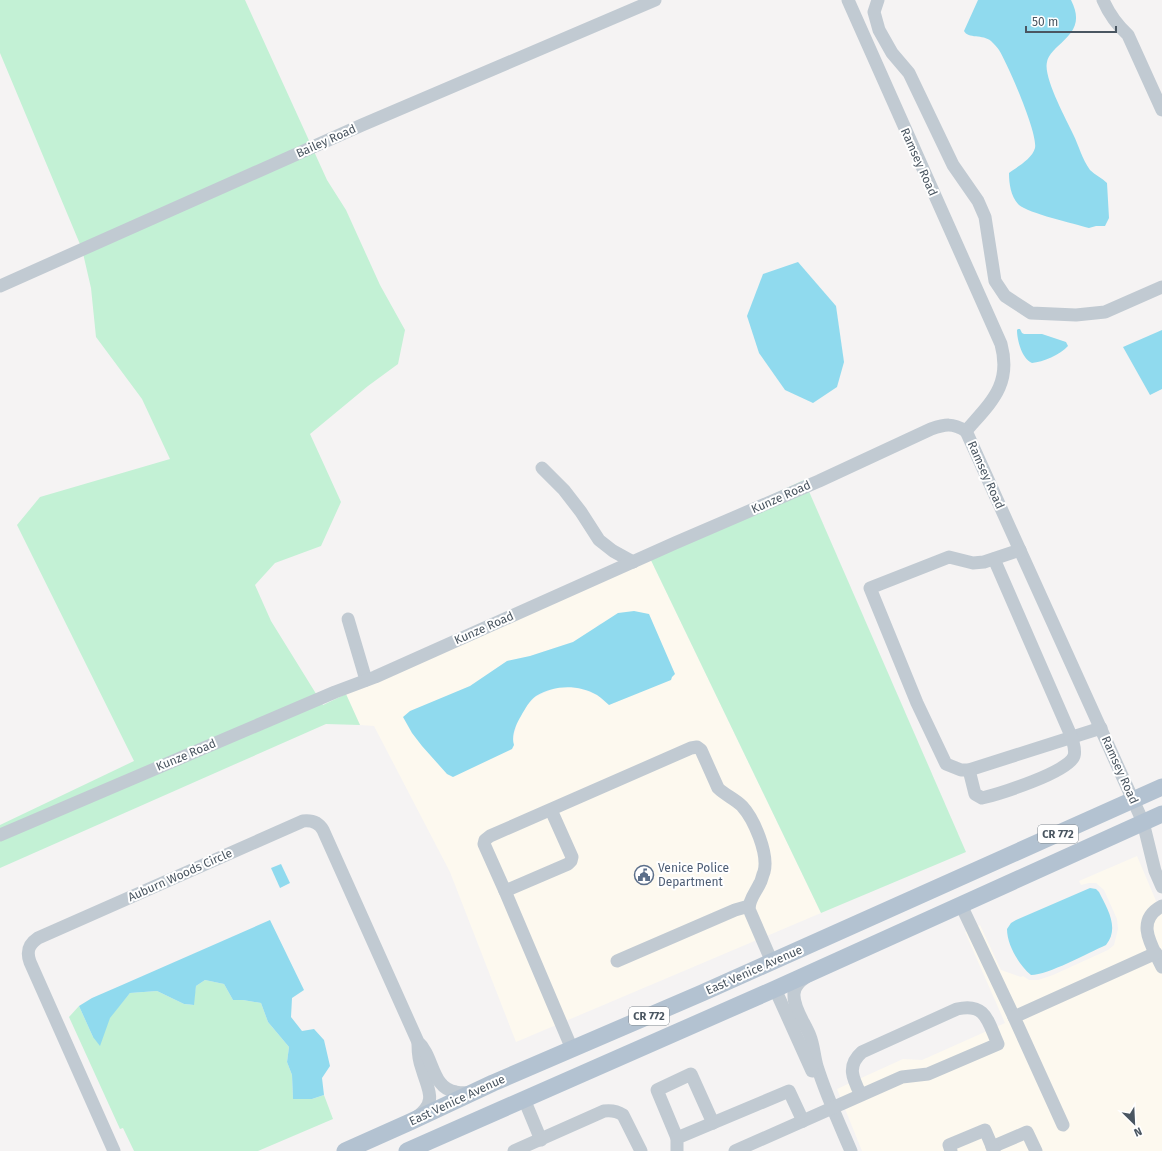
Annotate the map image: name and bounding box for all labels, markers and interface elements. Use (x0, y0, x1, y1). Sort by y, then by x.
scale bar (1026, 8, 1116, 34)
text: 50 m (1032, 15, 1058, 29)
street label: Bailey Road (294, 122, 358, 160)
street label: Ramsey Road (898, 126, 940, 198)
street label: Ramsey Road (965, 439, 1007, 511)
street label: Kunze Road (749, 478, 813, 516)
street label: Kunze Road (452, 609, 516, 647)
street label: Ramsey Road (1099, 734, 1141, 806)
street label: Kunze Road (154, 736, 218, 774)
road number: CR 772 (1038, 825, 1078, 843)
street label: Auburn Woods Circle (126, 846, 234, 904)
place label: Venice Police Department (658, 861, 729, 889)
public building icon: Venice Police Department (633, 864, 655, 886)
street label: East Venice Avenue (704, 942, 804, 998)
road number: CR 772 (629, 1007, 669, 1025)
street label: East Venice Avenue (407, 1072, 507, 1128)
north arrow (1114, 1103, 1154, 1143)
text: N (1132, 1124, 1144, 1139)

